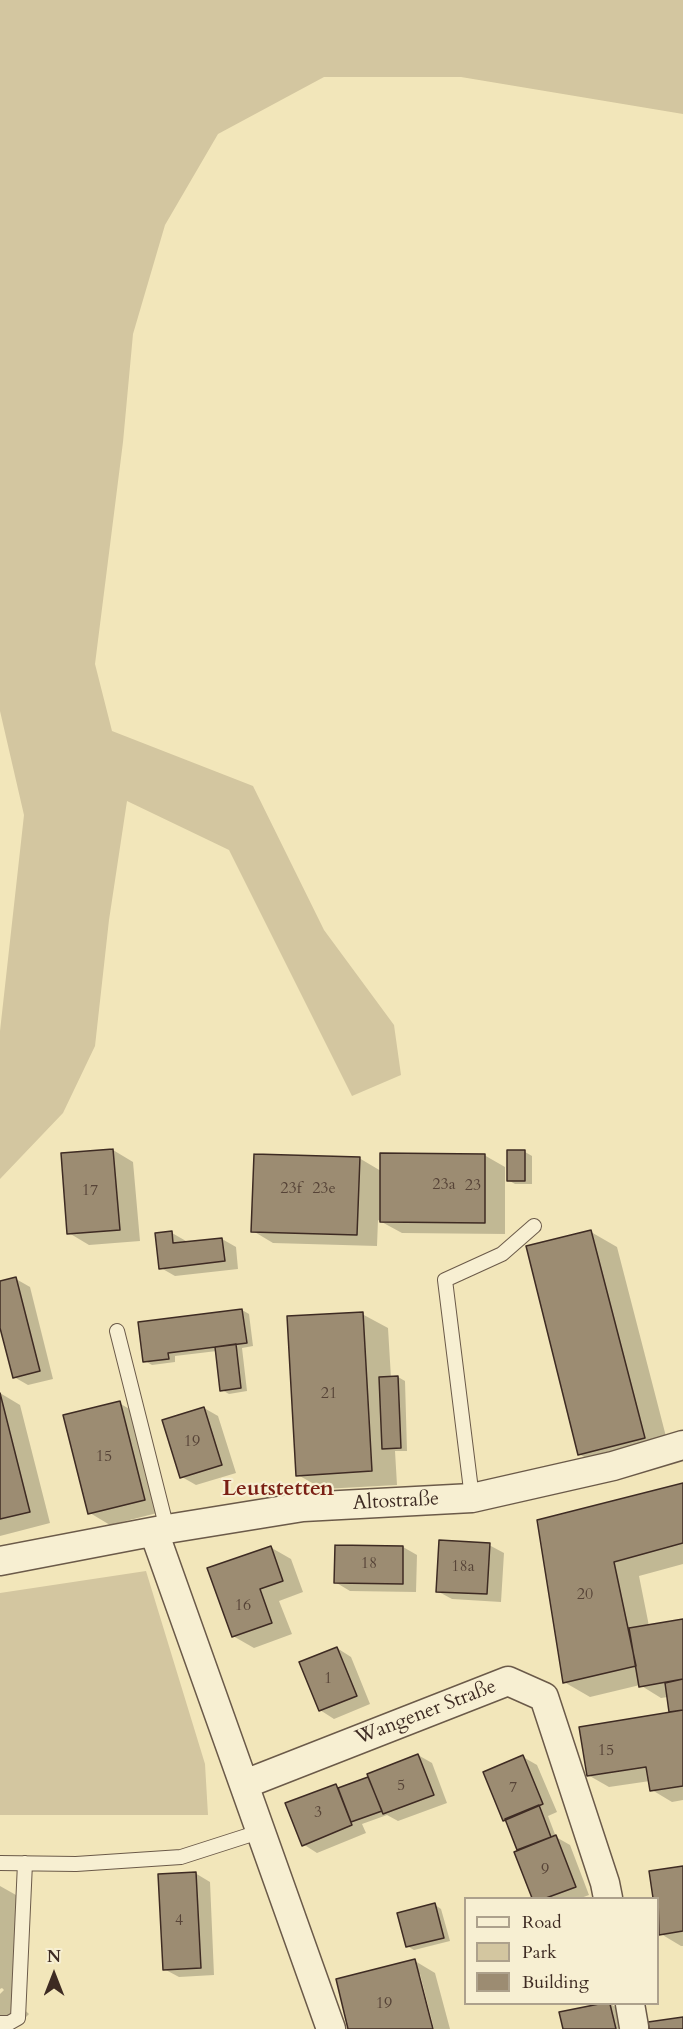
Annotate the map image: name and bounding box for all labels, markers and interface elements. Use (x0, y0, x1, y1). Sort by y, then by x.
house number: 23a (432, 1175, 456, 1195)
house number: 23 (465, 1176, 481, 1196)
house number: 23f (280, 1179, 302, 1199)
house number: 23e (312, 1179, 336, 1199)
house number: 17 (82, 1181, 98, 1201)
house number: 21 (321, 1384, 337, 1404)
house number: 19 (184, 1432, 200, 1452)
house number: 15 (96, 1447, 112, 1467)
district label: Leutstetten (222, 1477, 334, 1503)
street label: Altostraße (352, 1488, 440, 1516)
house number: 18 (361, 1554, 377, 1574)
house number: 18a (451, 1557, 475, 1577)
house number: 20 (577, 1585, 593, 1605)
house number: 16 (235, 1596, 251, 1616)
house number: 1 (324, 1669, 332, 1689)
street label: Wangener Straße (352, 1675, 500, 1751)
house number: 15 (598, 1741, 614, 1761)
house number: 5 (397, 1776, 405, 1796)
house number: 7 (509, 1778, 517, 1798)
house number: 3 (314, 1803, 322, 1823)
house number: 9 (541, 1860, 549, 1880)
legend (464, 1897, 659, 2005)
text: Road (522, 1910, 562, 1935)
house number: 4 (175, 1911, 183, 1931)
text: Park (522, 1940, 557, 1965)
north arrow (24, 1945, 84, 2005)
text: N (47, 1946, 61, 1968)
text: Building (522, 1970, 589, 1995)
house number: 19 (376, 1994, 392, 2014)

